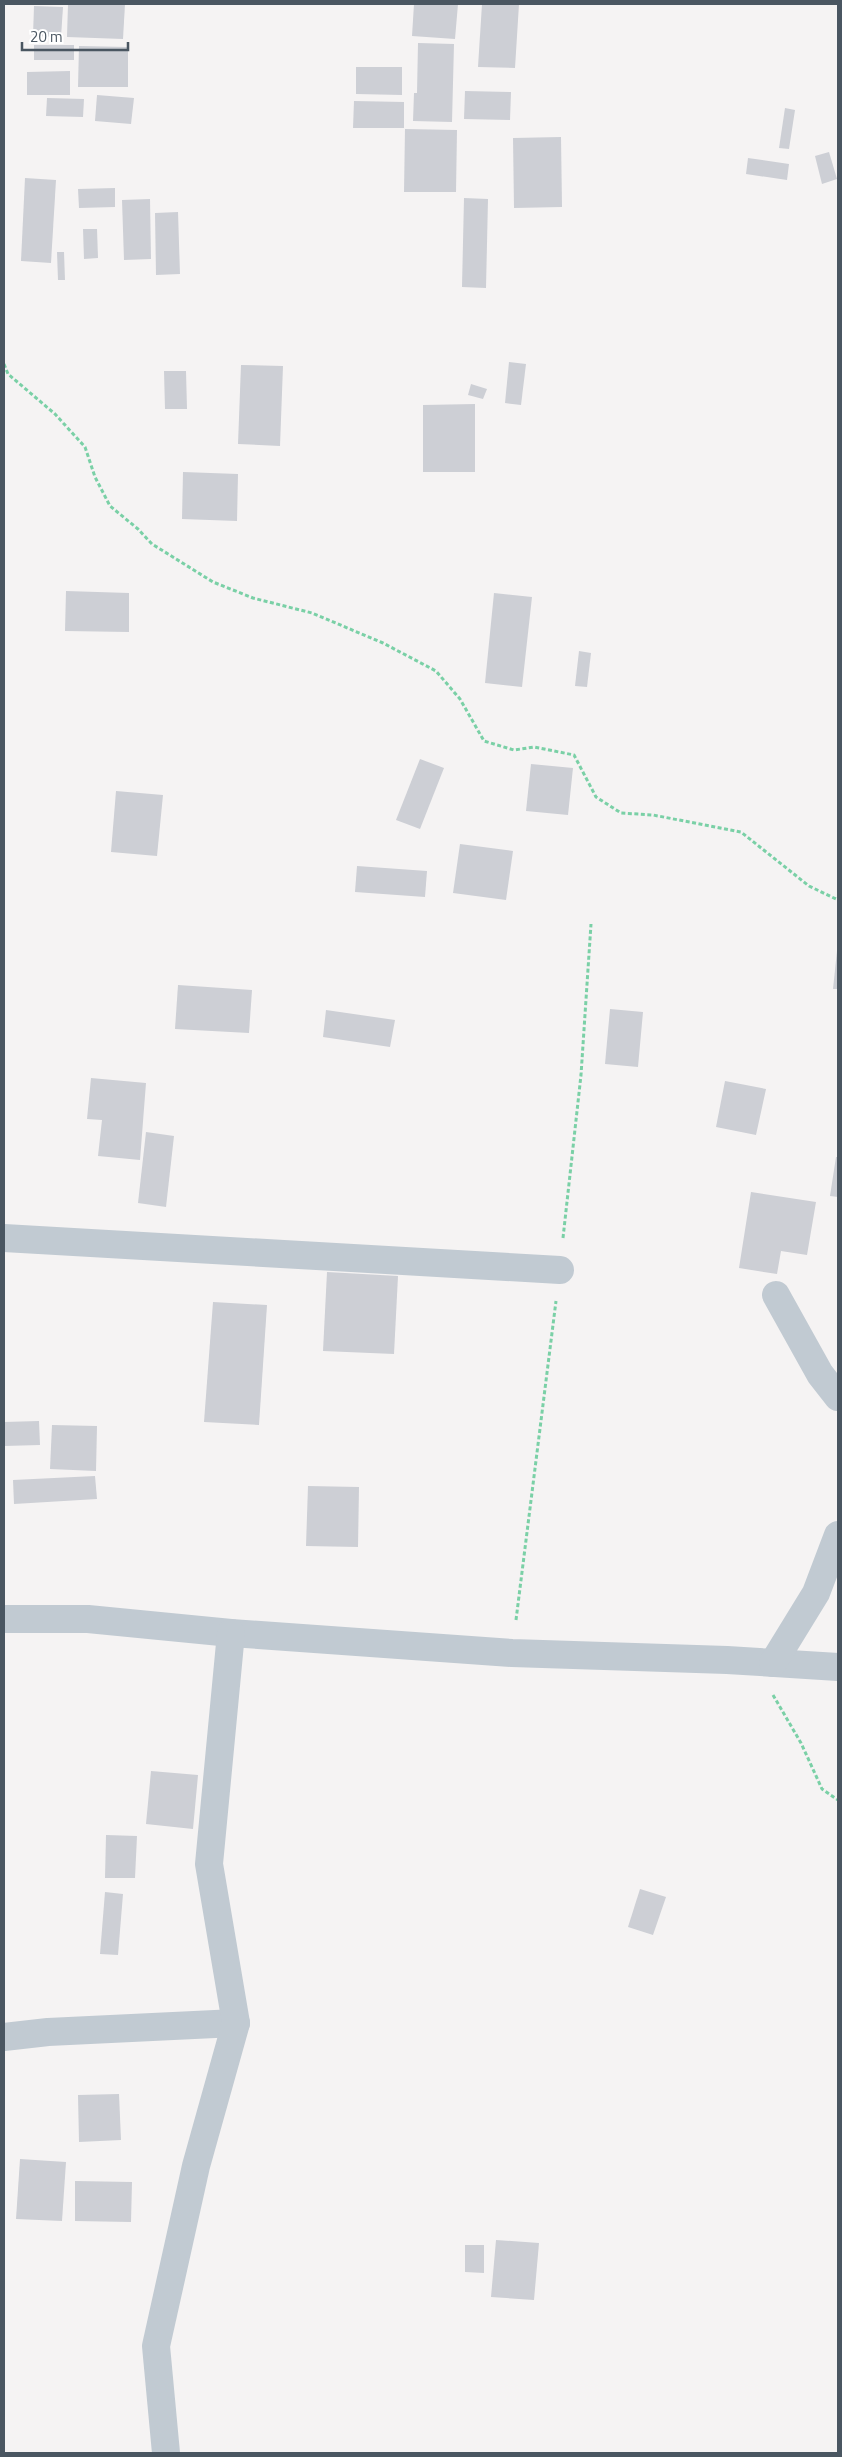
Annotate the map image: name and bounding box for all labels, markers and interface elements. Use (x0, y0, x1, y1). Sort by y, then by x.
scale bar (22, 20, 129, 52)
text: 20 m (30, 25, 63, 48)

